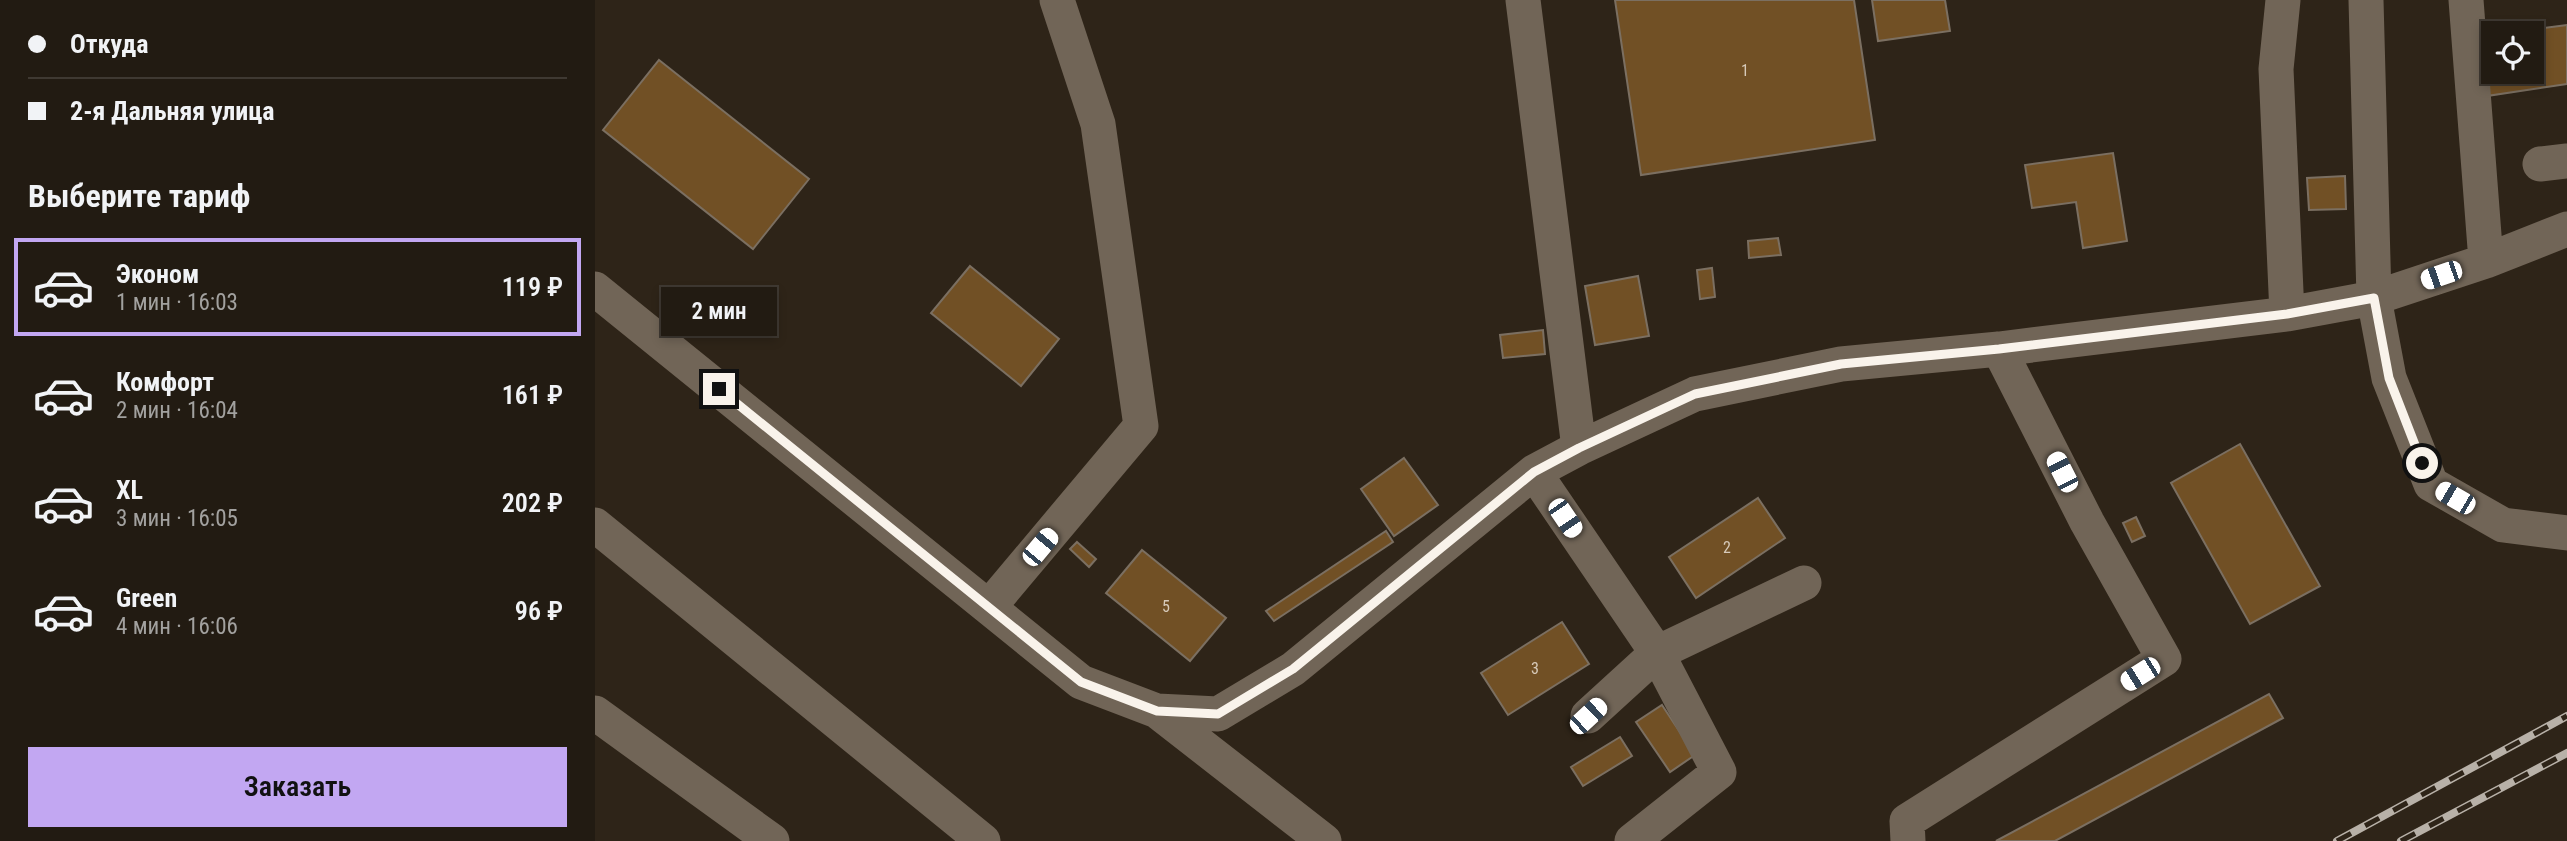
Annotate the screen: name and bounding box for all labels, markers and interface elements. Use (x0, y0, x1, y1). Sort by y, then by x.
map controls (2481, 21, 2544, 84)
button: locate (2481, 21, 2544, 84)
text: Откуда (70, 29, 148, 59)
house number: 1 (1741, 61, 1749, 80)
text: 2-я Дальняя улица (70, 96, 274, 126)
text: Выберите тариф (28, 177, 250, 215)
icon: car (32, 256, 95, 319)
car (2418, 258, 2465, 292)
text: Эконом (116, 259, 199, 289)
text: 119 ₽ (502, 272, 563, 302)
callout: 2 мин (661, 288, 777, 336)
text: 1 мин · 16:03 (116, 289, 238, 316)
text: 2 мин (691, 298, 747, 325)
icon: car (32, 364, 95, 427)
text: Комфорт (116, 367, 214, 397)
route end (703, 373, 735, 405)
text: 161 ₽ (502, 380, 563, 410)
text: 2 мин · 16:04 (116, 397, 238, 424)
route start (2406, 447, 2438, 479)
car (2044, 449, 2081, 495)
icon: car (32, 472, 95, 535)
text: XL (116, 475, 143, 505)
car (2432, 478, 2479, 518)
text: 202 ₽ (502, 488, 563, 518)
car (1545, 495, 1586, 541)
text: 3 мин · 16:05 (116, 505, 238, 532)
car (1019, 524, 1062, 570)
house number: 2 (1723, 538, 1731, 557)
icon: car (32, 580, 95, 643)
text: Green (116, 583, 177, 613)
text: 96 ₽ (515, 596, 563, 626)
house number: 5 (1162, 597, 1170, 616)
text: 4 мин · 16:06 (116, 613, 238, 640)
car (2117, 654, 2164, 694)
house number: 3 (1531, 659, 1539, 678)
car (1566, 694, 1611, 738)
button: Заказать (28, 747, 567, 827)

